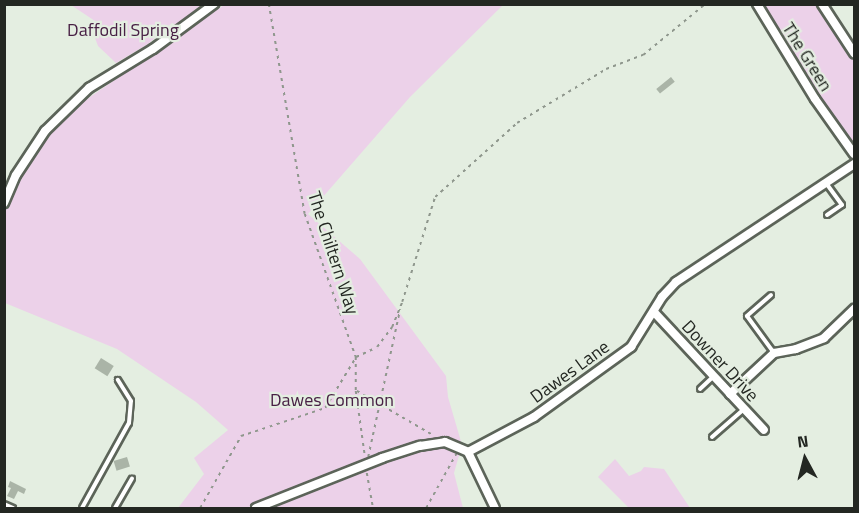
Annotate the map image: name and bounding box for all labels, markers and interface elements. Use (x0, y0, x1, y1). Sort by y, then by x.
park label: Daffodil Spring (67, 19, 179, 41)
street label: The Green (777, 19, 837, 95)
street label: The Chiltern Way (303, 189, 363, 317)
street label: Downer Drive (677, 316, 763, 406)
street label: Dawes Lane (526, 336, 614, 408)
park label: Dawes Common (270, 389, 394, 411)
north arrow (775, 429, 835, 489)
text: N (796, 429, 810, 454)

